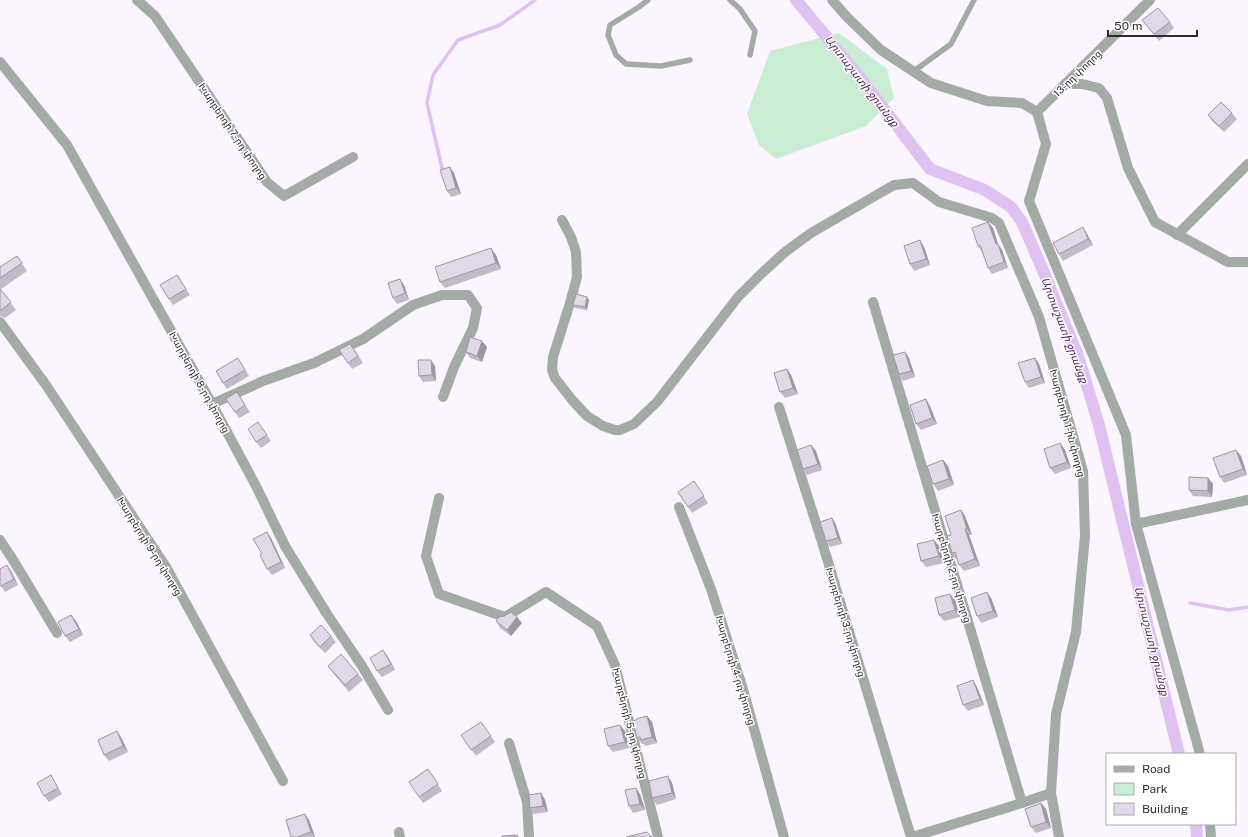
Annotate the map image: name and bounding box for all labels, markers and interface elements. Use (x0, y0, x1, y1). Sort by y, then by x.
scale bar (1108, 12, 1197, 38)
text: 50 m (1114, 19, 1142, 33)
water label: Արտաշատի ջրանցք (822, 33, 902, 130)
street label: 13-րդ փողոց (1051, 47, 1103, 99)
street label: Խարբերդի 7-րդ փողոց (196, 81, 270, 181)
water label: Արտաշատի ջրանցք (1038, 275, 1091, 385)
street label: Խարբերդի 8-րդ փողոց (167, 329, 233, 435)
street label: Խարբերդի 1-ին փողոց (1048, 368, 1088, 478)
street label: Խարբերդի 9-րդ փողոց (115, 495, 185, 597)
street label: Խարբերդի 2-րդ փողոց (930, 512, 974, 624)
street label: Խարբերդի 3-րդ փողոց (824, 566, 868, 678)
water label: Արտաշատի ջրանցք (1132, 585, 1172, 698)
street label: Խարբերդի 4-րդ փողոց (714, 614, 758, 726)
street label: Խարբերդի 5-րդ փողոց (610, 666, 650, 780)
legend (1106, 753, 1236, 825)
text: Road (1142, 762, 1170, 776)
text: Park (1142, 782, 1168, 796)
text: Building (1142, 802, 1188, 816)

